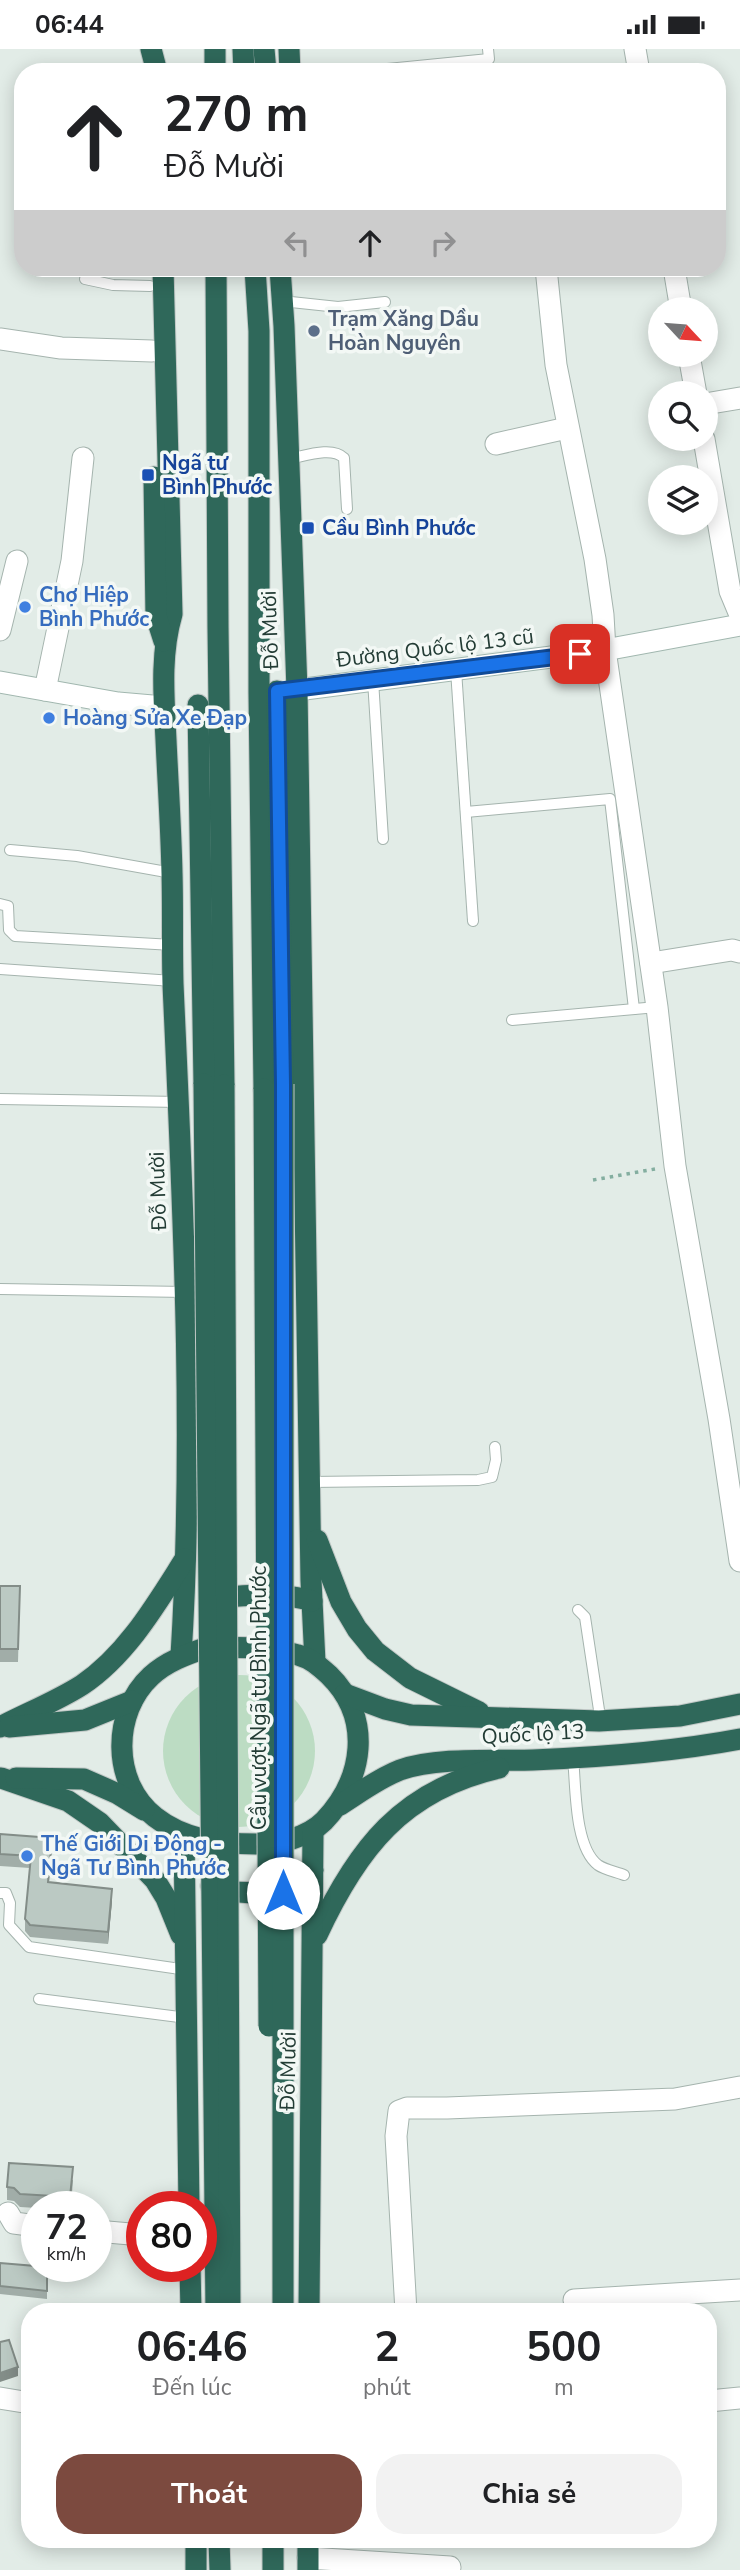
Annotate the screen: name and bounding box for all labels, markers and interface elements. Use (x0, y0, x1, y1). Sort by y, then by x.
text: 06:44 (35, 7, 104, 42)
text: 270 m (164, 81, 308, 148)
icon: ahead (49, 91, 140, 182)
text: Đỗ Mười (164, 145, 284, 188)
icon: left (278, 224, 316, 262)
icon: ahead (351, 224, 389, 262)
icon: right (424, 224, 462, 262)
north arrow (648, 297, 718, 367)
map controls (648, 297, 718, 535)
place label: Trạm Xăng Dầu Hoàn Nguyên (328, 305, 479, 357)
marker: Trạm Xăng Dầu Hoàn Nguyên (306, 323, 322, 339)
button: search (648, 381, 718, 451)
place label: Ngã tư Bình Phước (162, 449, 272, 501)
button: layers (648, 465, 718, 535)
marker: Ngã tư Bình Phước (140, 467, 156, 483)
place label: Cầu Bình Phước (322, 514, 475, 542)
marker: Cầu Bình Phước (300, 520, 316, 536)
place label: Chợ Hiệp Bình Phước (39, 581, 149, 633)
street label: Đỗ Mười (255, 590, 285, 671)
marker: Chợ Hiệp Bình Phước (17, 599, 33, 615)
street label: Đường Quốc lộ 13 cũ (334, 622, 535, 674)
pin (550, 624, 610, 684)
icon: arrive (561, 635, 599, 673)
place label: Hoàng Sửa Xe Đạp (63, 704, 247, 732)
marker: Hoàng Sửa Xe Đạp (41, 710, 57, 726)
street label: Đỗ Mười (143, 1151, 173, 1232)
street label: Cầu vượt Ngã tư Bình Phước (245, 1565, 273, 1830)
street label: Quốc lộ 13 (481, 1717, 585, 1751)
place label: Thế Giới Di Động - Ngã Tư Bình Phước (41, 1830, 226, 1882)
marker: Thế Giới Di Động - Ngã Tư Bình Phước (19, 1848, 35, 1864)
position arrow (246, 1856, 320, 1930)
street label: Đỗ Mười (273, 2031, 303, 2112)
speed limit sign: 80 (126, 2191, 217, 2282)
text: 72 (45, 2204, 88, 2251)
text: km/h (47, 2242, 86, 2266)
text: 06:46 (136, 2319, 248, 2376)
text: 2 (374, 2319, 399, 2376)
text: 500 (526, 2319, 602, 2376)
text: Đến lúc (153, 2372, 231, 2403)
text: phút (363, 2372, 411, 2403)
text: m (554, 2372, 574, 2403)
button: Thoát (56, 2454, 362, 2534)
button: Chia sẻ (376, 2454, 682, 2534)

